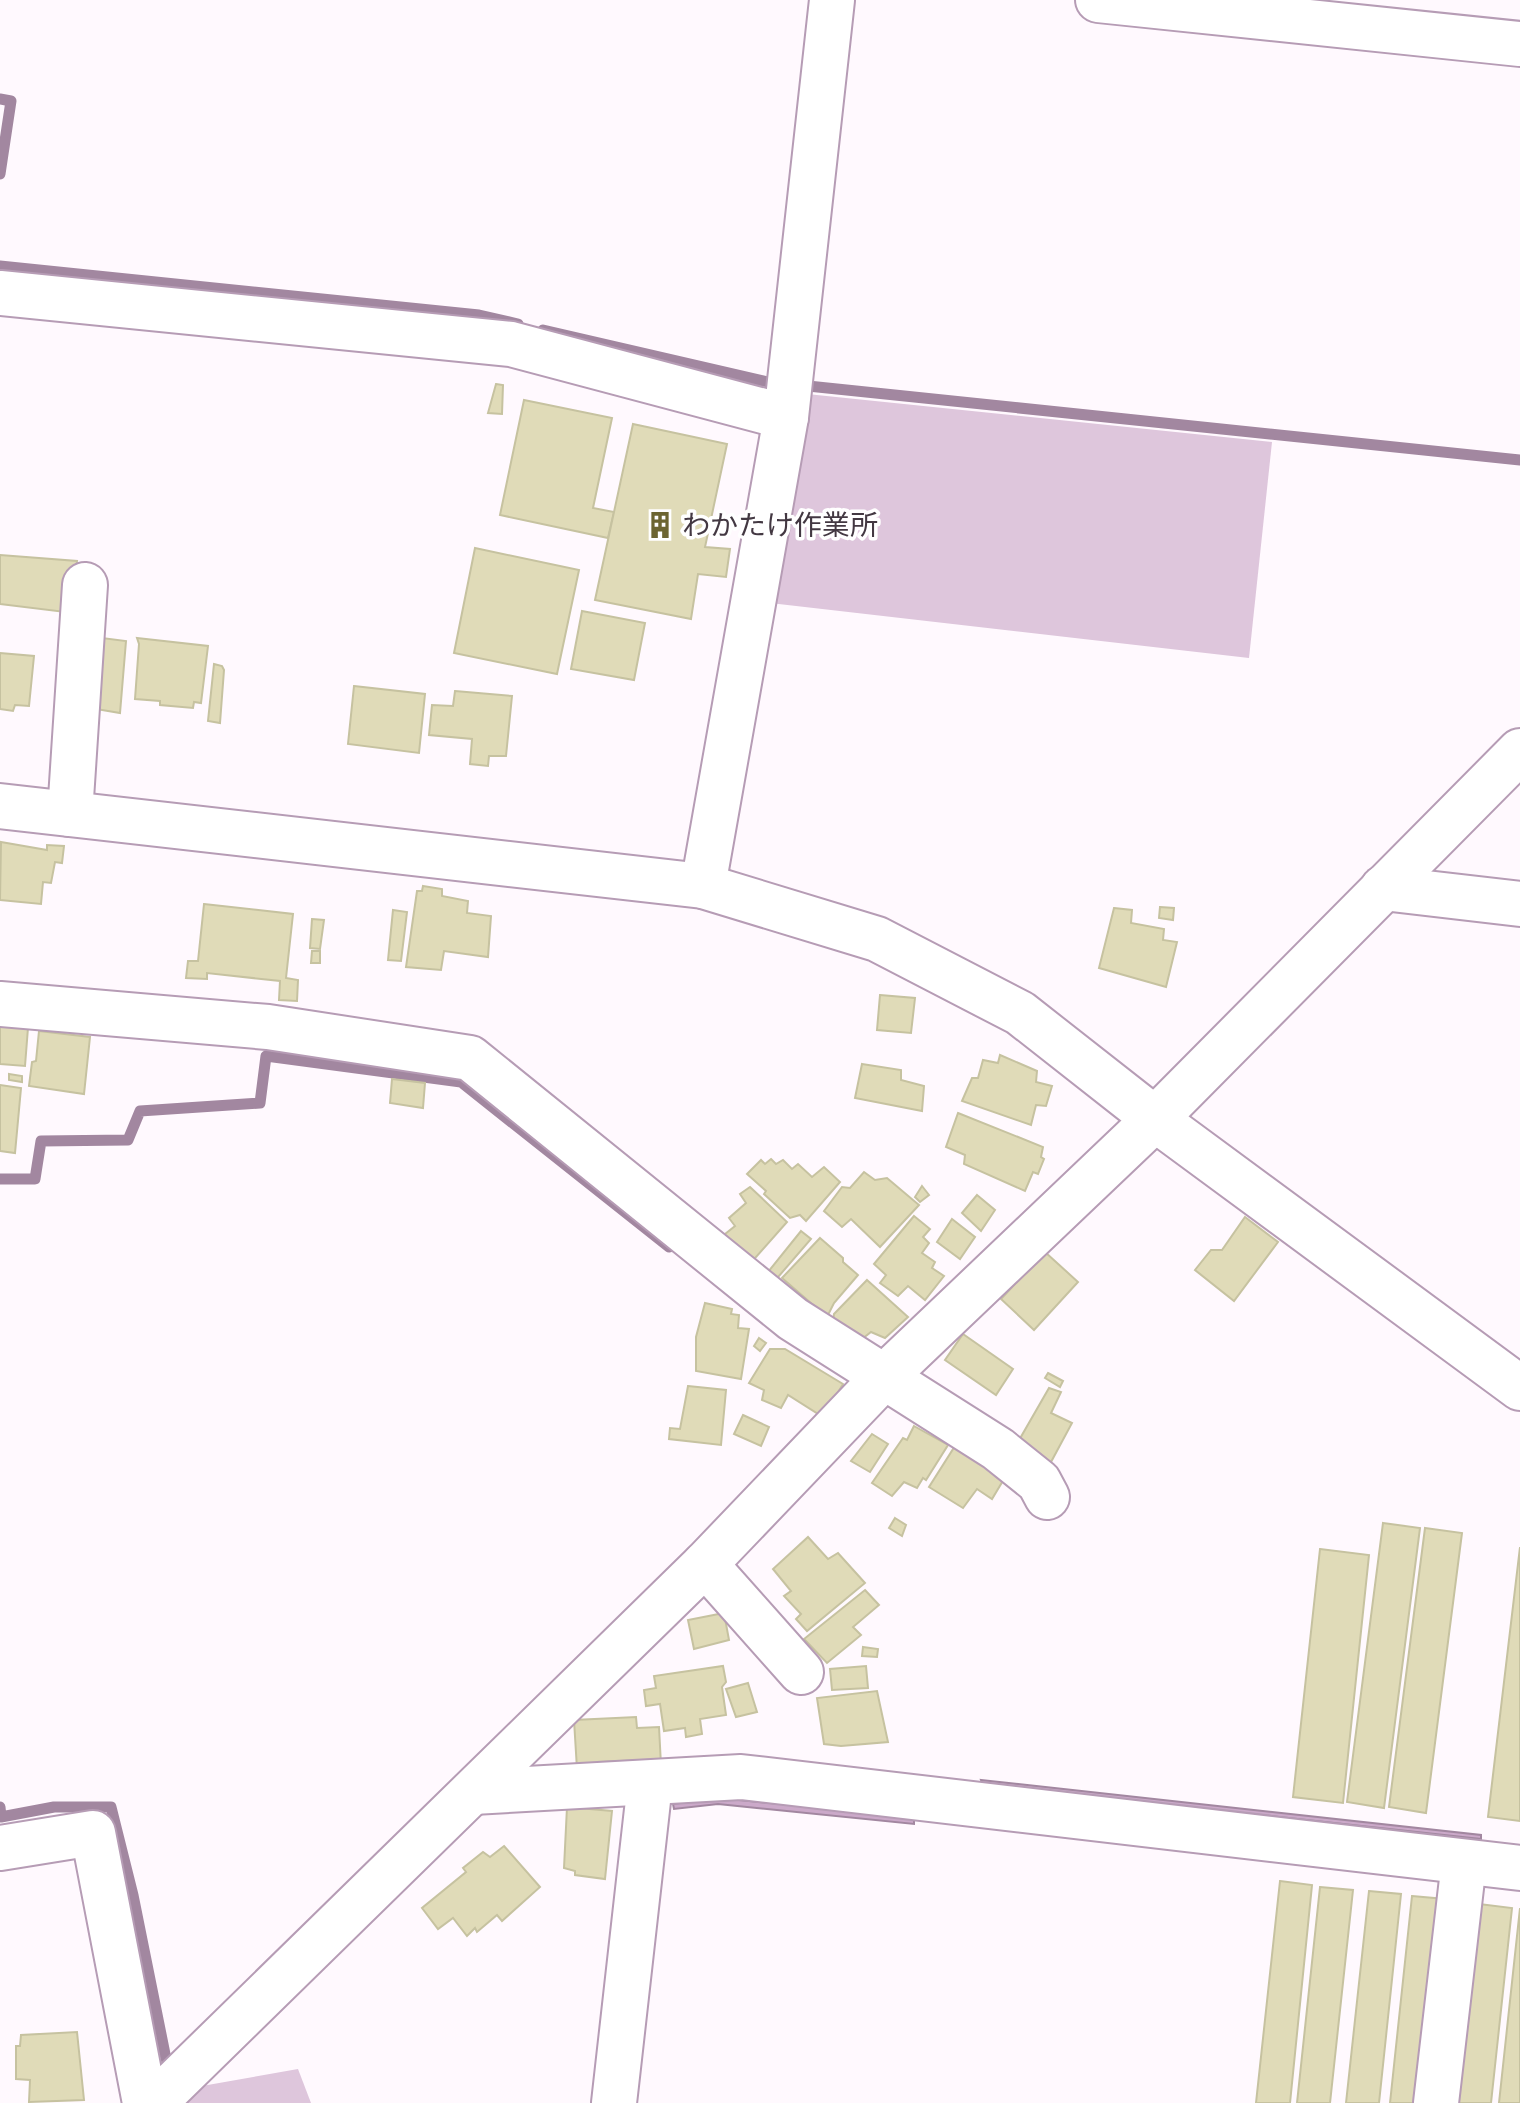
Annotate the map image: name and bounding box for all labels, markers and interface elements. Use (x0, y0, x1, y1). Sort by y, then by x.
place label: わかたけ作業所 (682, 508, 878, 542)
building icon: わかたけ作業所 (645, 510, 675, 540)

